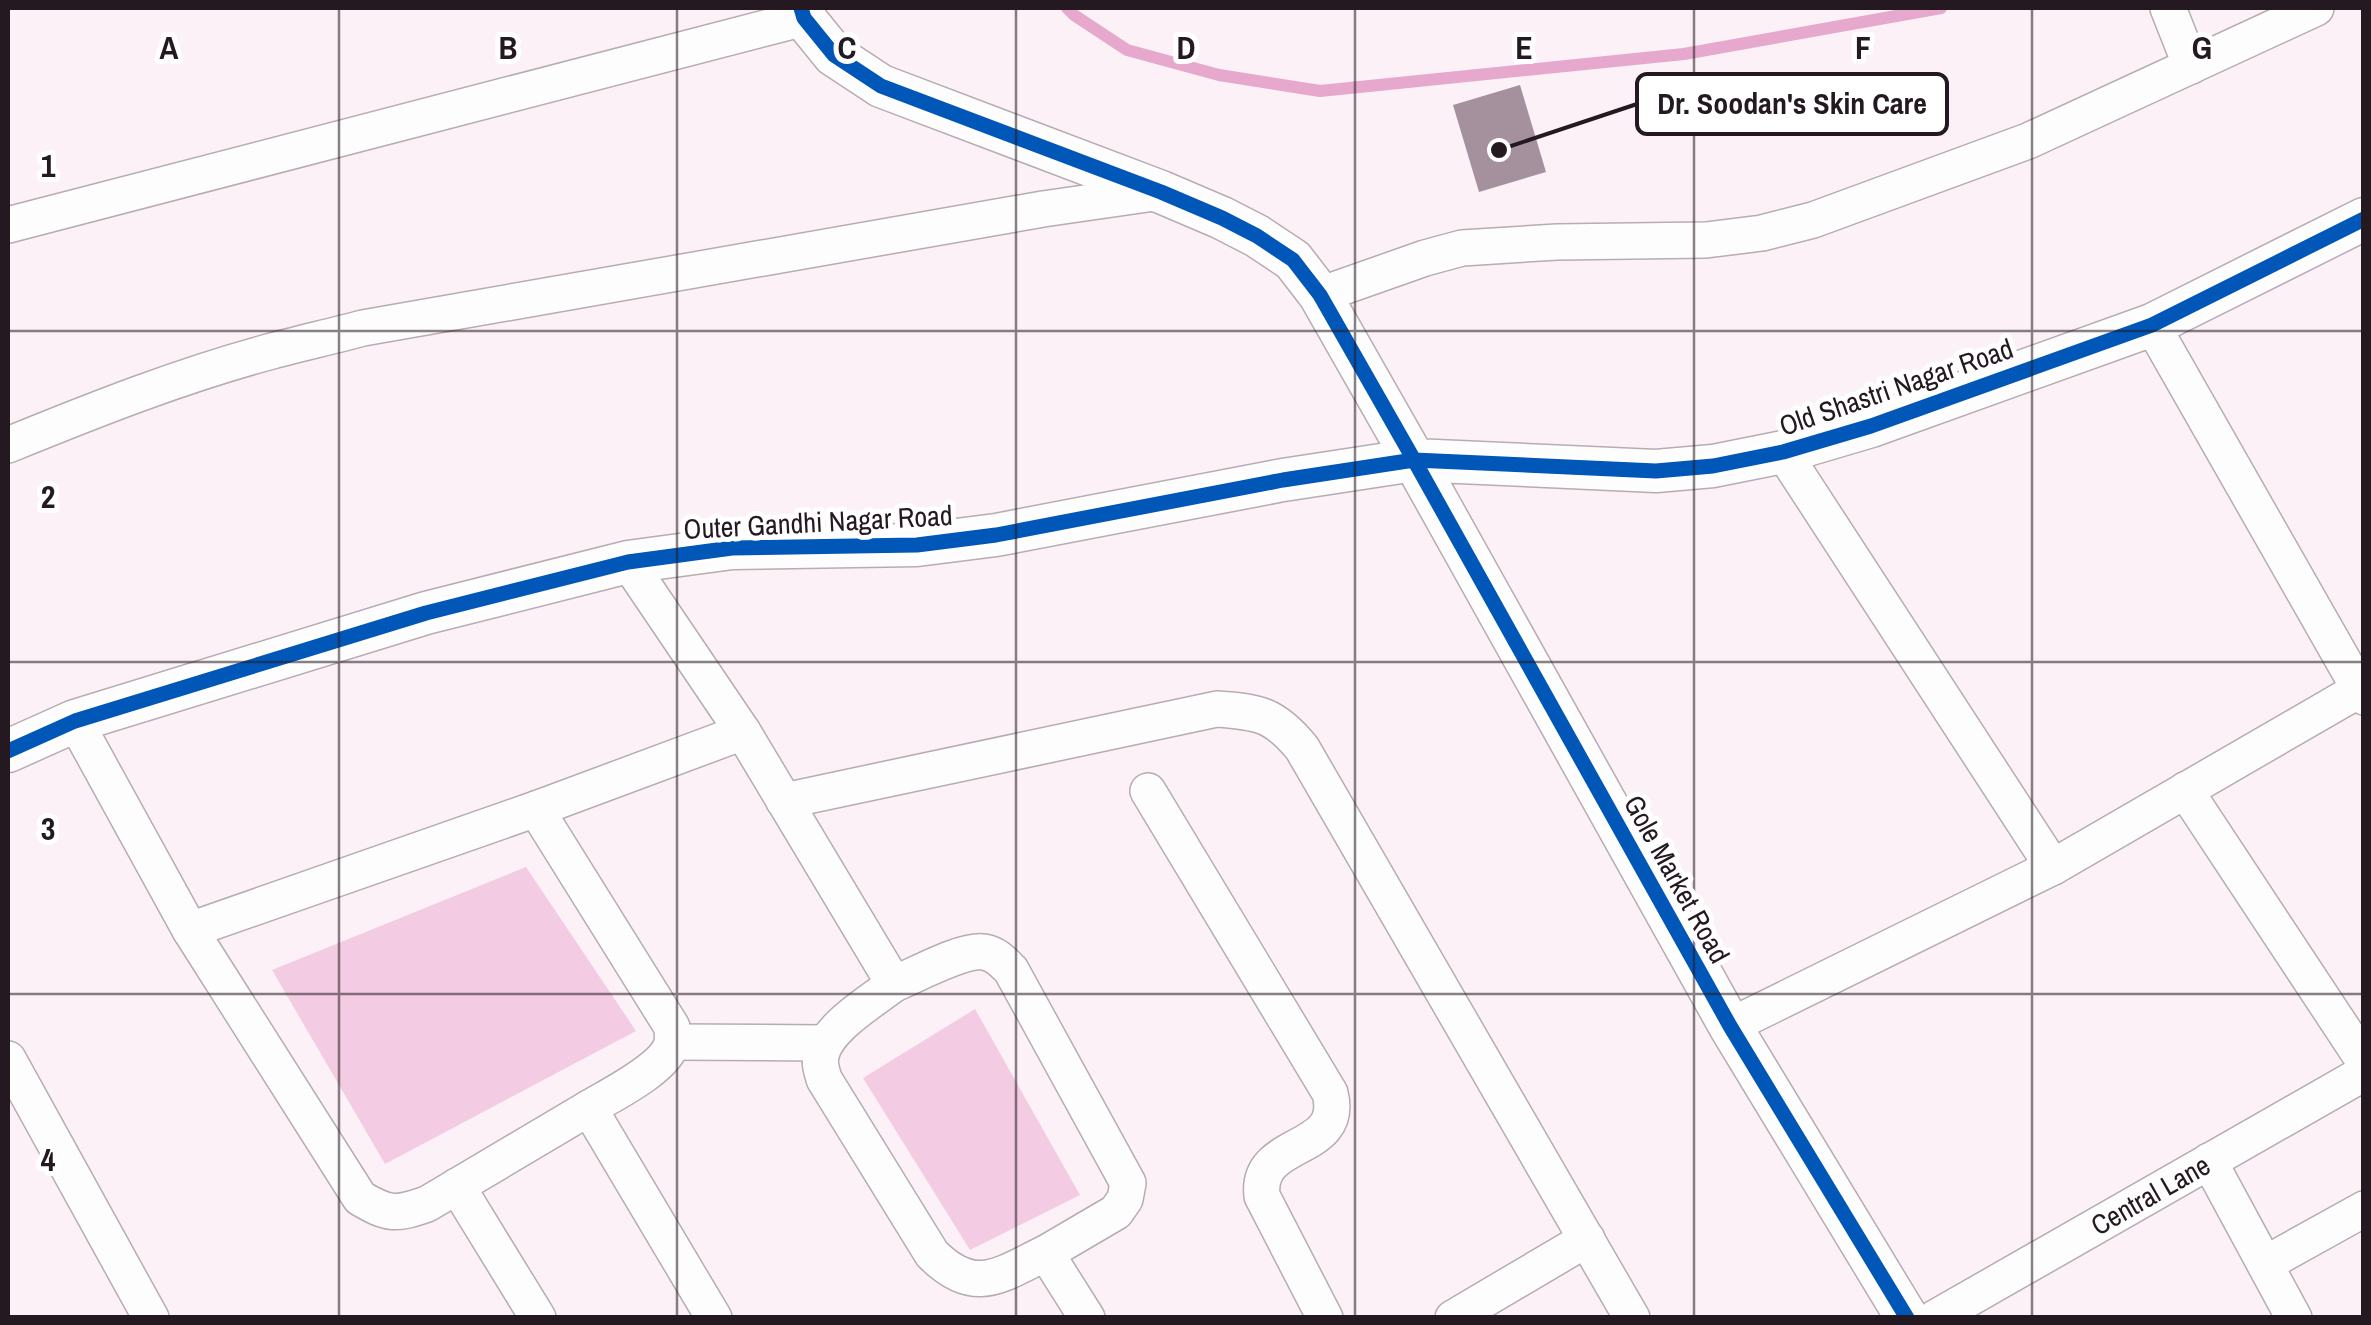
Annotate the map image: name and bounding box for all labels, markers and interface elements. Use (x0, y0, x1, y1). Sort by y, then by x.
text: A (160, 26, 179, 69)
text: B (499, 26, 517, 69)
text: C (838, 26, 856, 69)
text: D (1177, 26, 1195, 69)
text: E (1515, 26, 1533, 69)
text: F (1855, 26, 1871, 69)
text: G (2192, 26, 2212, 69)
callout: Dr. Soodan's Skin Care (1637, 74, 1947, 134)
text: Dr. Soodan's Skin Care (1657, 83, 1927, 123)
text: 1 (41, 144, 56, 187)
street label: Old Shastri Nagar Road (1774, 329, 2018, 445)
text: 2 (41, 475, 55, 518)
street label: Outer Gandhi Nagar Road (683, 496, 953, 548)
street label: Gole Market Road (1615, 788, 1739, 970)
text: 3 (41, 807, 55, 850)
text: 4 (41, 1138, 56, 1181)
street label: Central Lane (2084, 1146, 2217, 1244)

